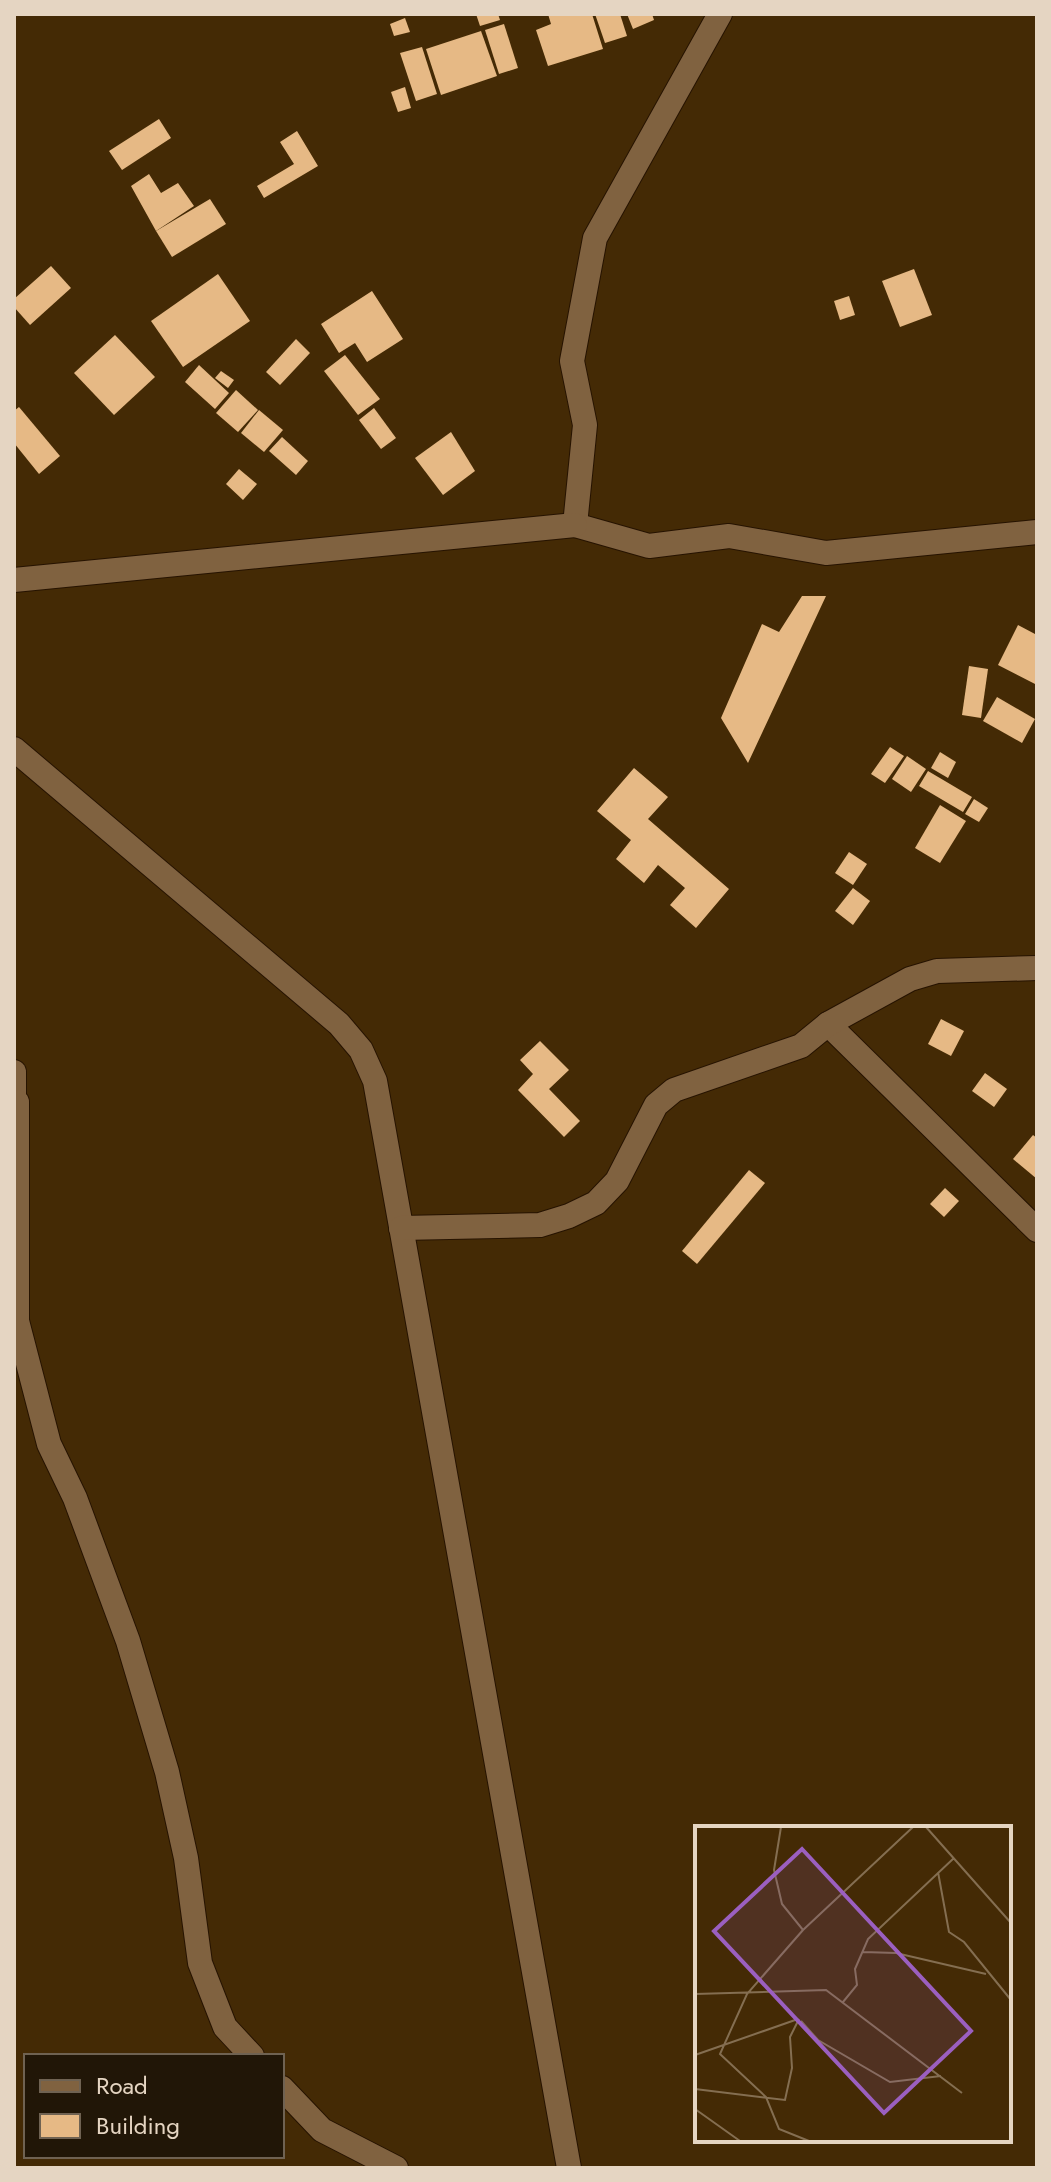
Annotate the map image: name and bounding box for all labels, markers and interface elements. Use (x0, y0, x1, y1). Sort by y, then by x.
inset map (695, 1826, 1011, 2142)
legend (24, 2054, 284, 2158)
text: Road (96, 2068, 148, 2103)
text: Building (96, 2108, 180, 2143)

